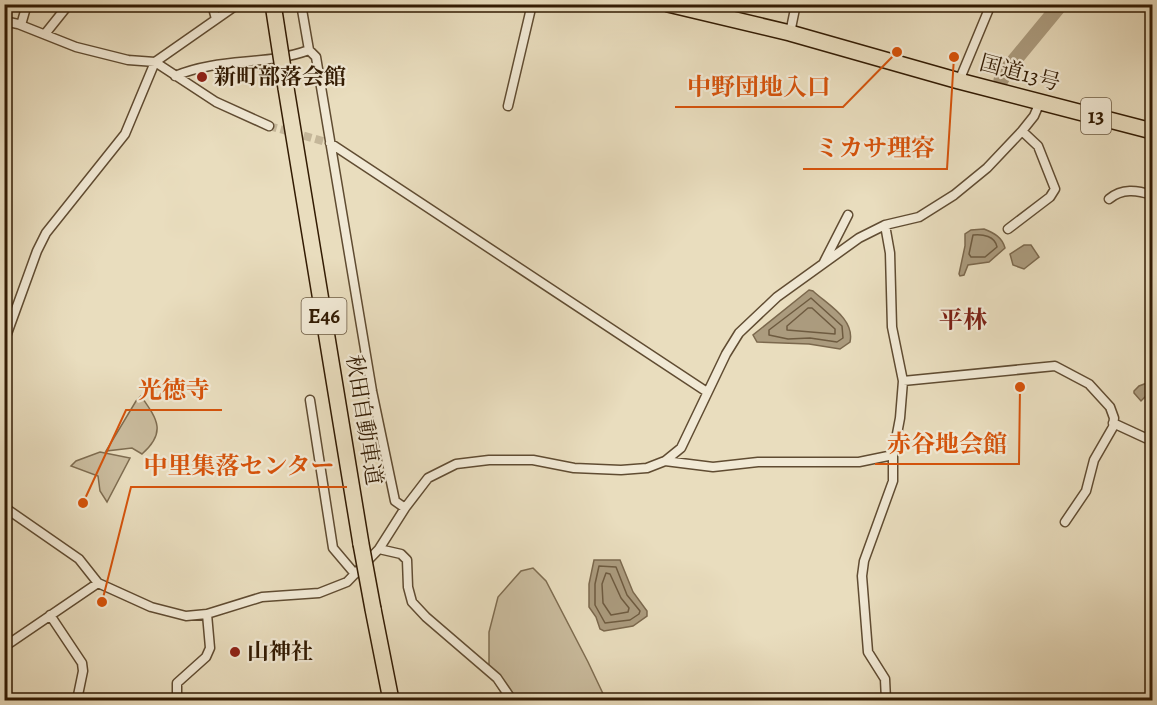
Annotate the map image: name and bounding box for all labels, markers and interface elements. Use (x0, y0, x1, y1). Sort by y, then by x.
street label: 国道13号 (976, 48, 1064, 98)
place label: 新町部落会館 (214, 62, 346, 92)
callout: 中野団地入口 (675, 65, 843, 107)
marker: 新町部落会館 (195, 70, 209, 84)
text: 中野団地入口 (687, 71, 831, 103)
road number: 13 (1081, 98, 1111, 134)
callout: ミカサ理容 (803, 127, 947, 169)
text: ミカサ理容 (815, 132, 935, 164)
road number: E46 (302, 298, 346, 334)
district label: 平林 (939, 304, 987, 336)
street label: 秋田自動車道 (339, 352, 389, 488)
callout: 光徳寺 (126, 368, 222, 410)
text: 光徳寺 (138, 374, 210, 406)
callout: 赤谷地会館 (875, 422, 1019, 464)
text: 赤谷地会館 (887, 428, 1007, 460)
callout: 中里集落センター (131, 445, 347, 487)
text: 中里集落センター (143, 450, 335, 482)
place label: 山神社 (247, 637, 313, 667)
marker: 山神社 (228, 645, 242, 659)

